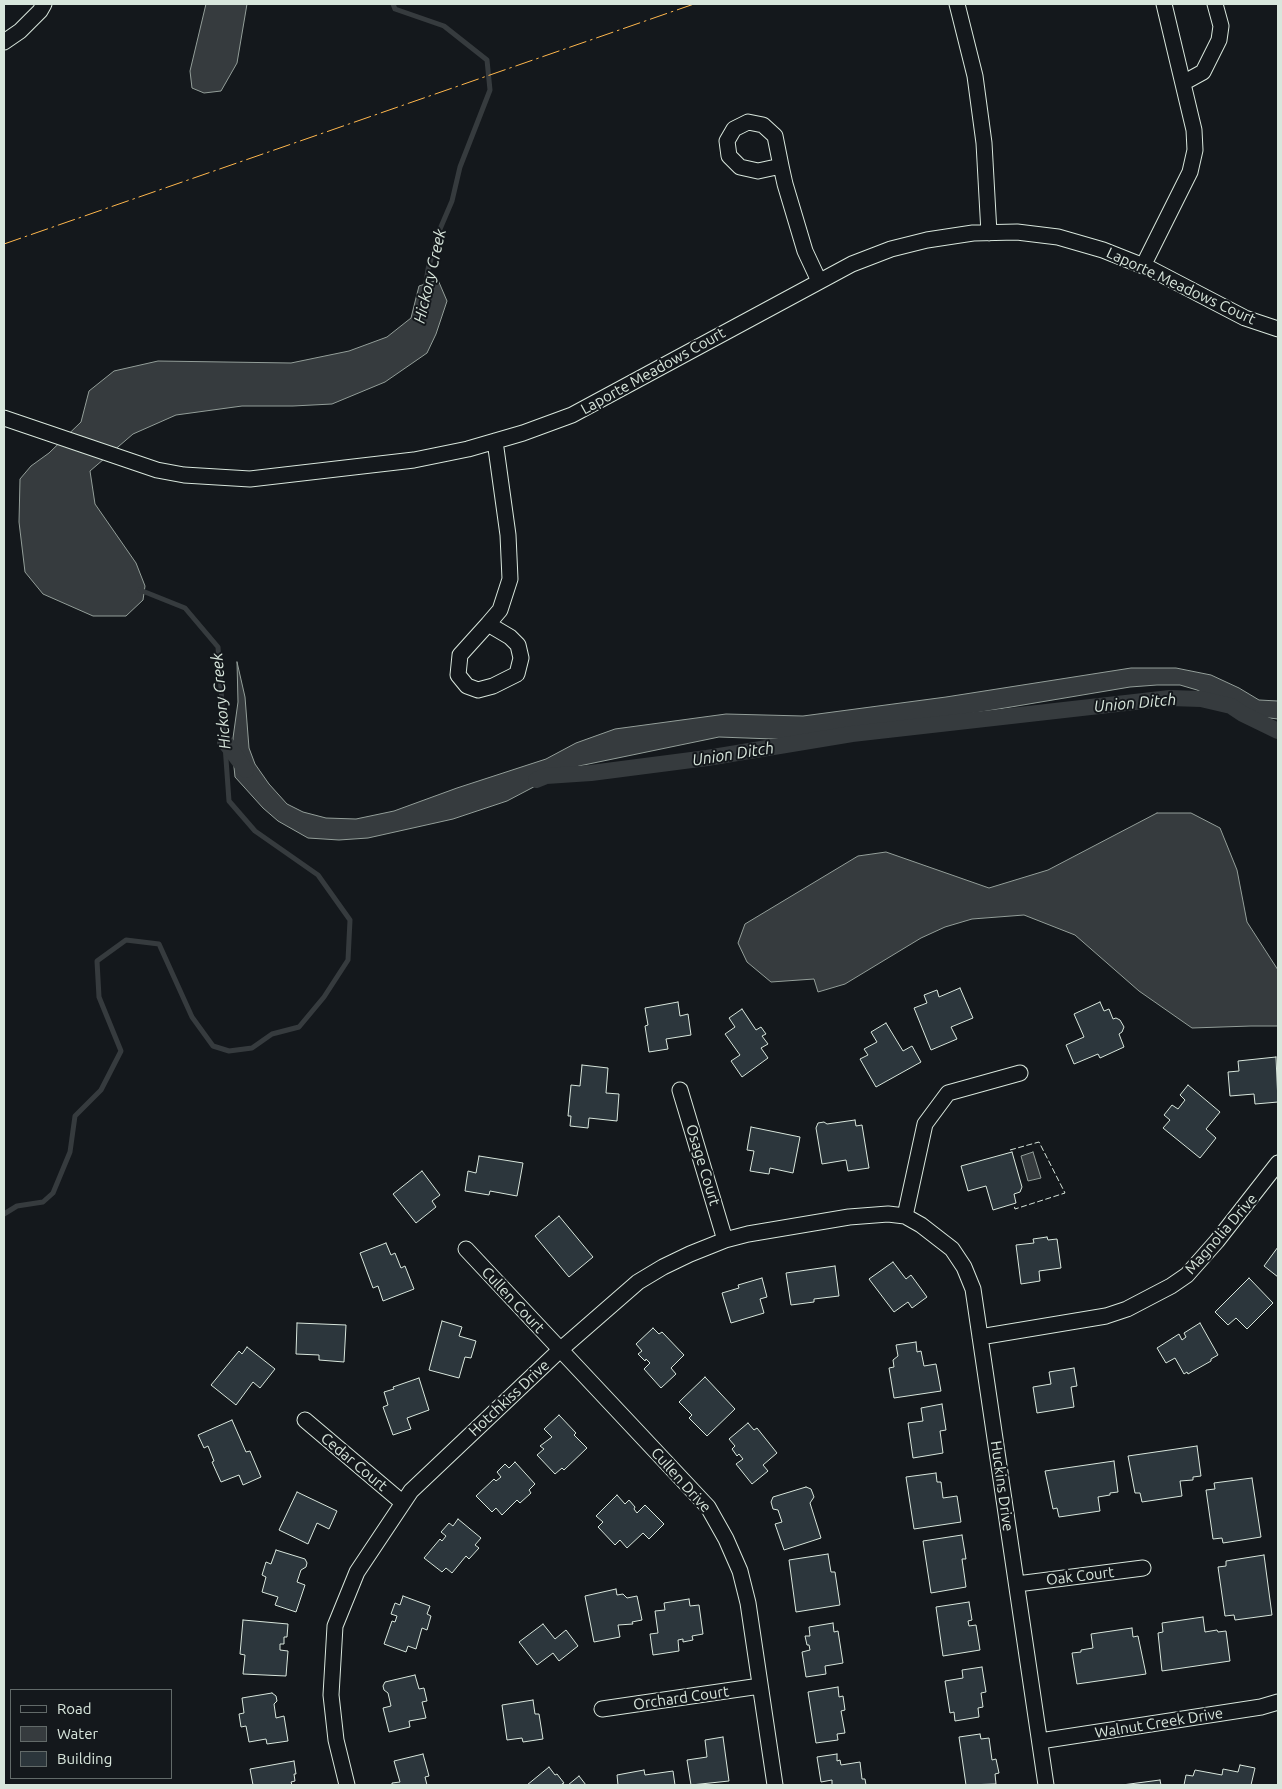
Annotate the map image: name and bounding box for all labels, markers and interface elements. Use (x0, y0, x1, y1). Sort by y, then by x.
water label: Hickory Creek (410, 227, 450, 325)
street label: Laporte Meadows Court (1104, 244, 1258, 328)
street label: Laporte Meadows Court (578, 324, 728, 418)
water label: Hickory Creek (207, 652, 235, 750)
water label: Union Ditch (1093, 690, 1177, 716)
water label: Union Ditch (691, 738, 775, 770)
street label: Osage Court (682, 1122, 724, 1208)
street label: Magnolia Drive (1181, 1190, 1261, 1278)
street label: Cullen Court (478, 1263, 548, 1337)
street label: Hotchkiss Drive (465, 1356, 553, 1440)
street label: Cedar Court (317, 1429, 391, 1495)
street label: Huckins Drive (987, 1440, 1017, 1532)
street label: Cullen Drive (647, 1444, 715, 1516)
street label: Oak Court (1045, 1563, 1115, 1589)
street label: Orchard Court (632, 1682, 730, 1714)
legend (10, 1689, 172, 1779)
text: Road (57, 1700, 92, 1717)
street label: Walnut Creek Drive (1094, 1704, 1224, 1742)
text: Water (57, 1725, 98, 1742)
text: Building (57, 1750, 112, 1767)

